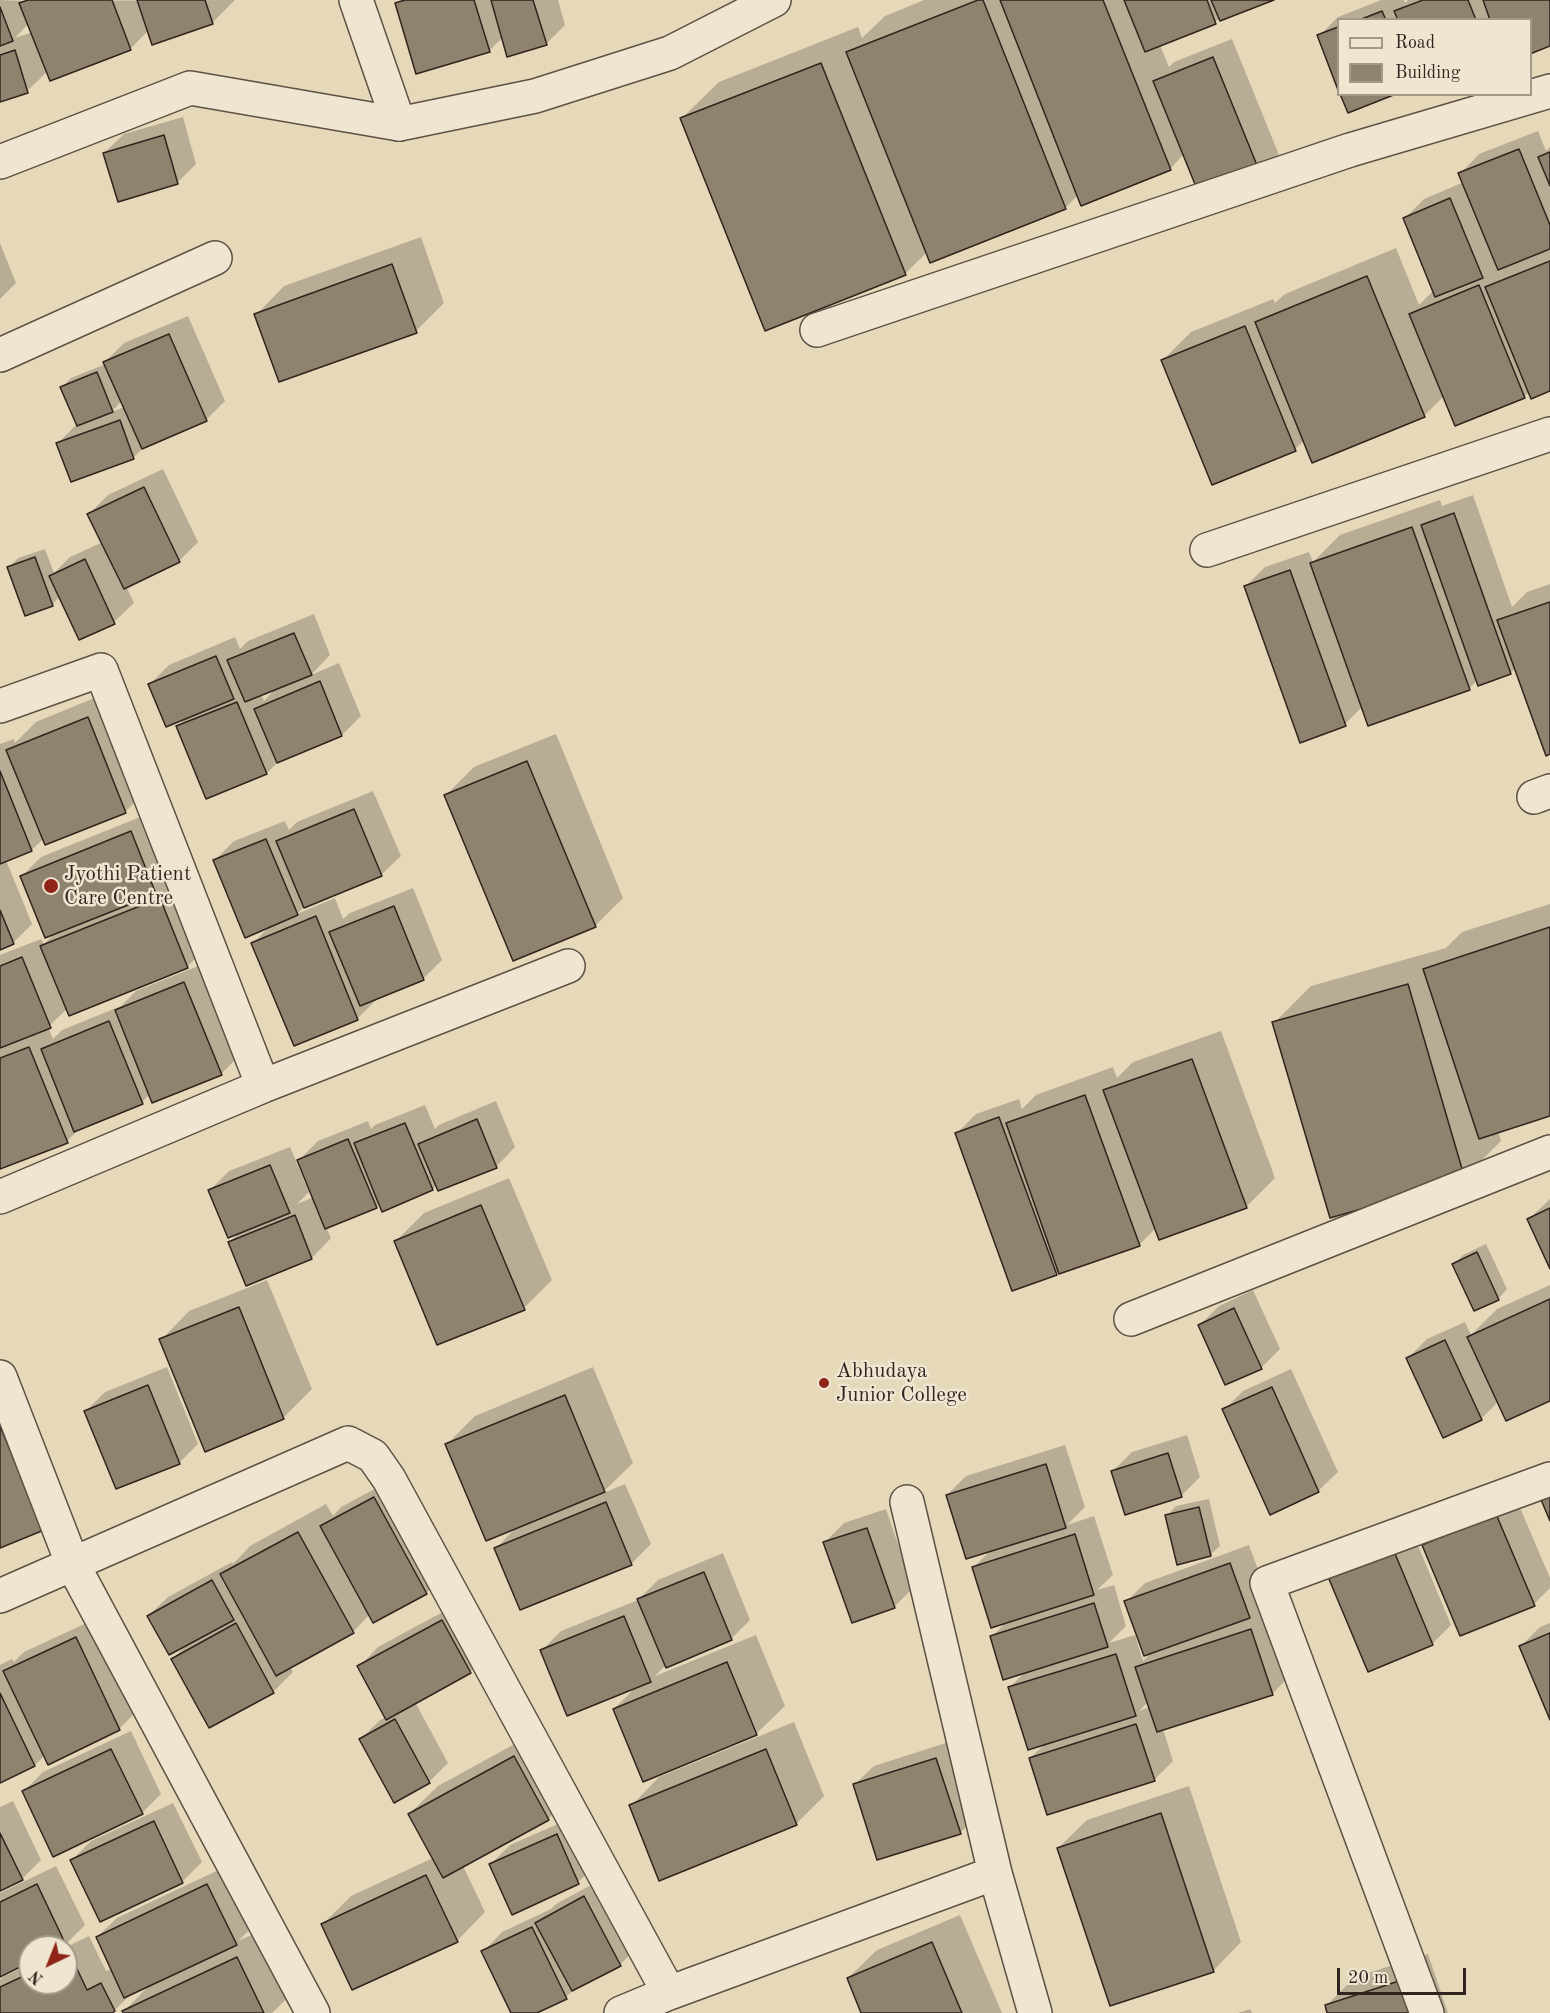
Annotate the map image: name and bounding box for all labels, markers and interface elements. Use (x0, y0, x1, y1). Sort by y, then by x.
legend (1337, 18, 1532, 96)
text: Road (1395, 34, 1435, 52)
text: Building (1395, 64, 1460, 82)
place label: Jyothi Patient Care Centre (64, 861, 191, 911)
marker: Jyothi Patient Care Centre (42, 877, 60, 895)
place label: Abhudaya Junior College (836, 1358, 967, 1408)
marker: Abhudaya Junior College (817, 1376, 831, 1390)
north arrow (18, 1935, 78, 1995)
scale bar (1340, 1956, 1469, 1994)
text: N (27, 1967, 47, 1987)
text: 20 m (1348, 1969, 1388, 1987)

